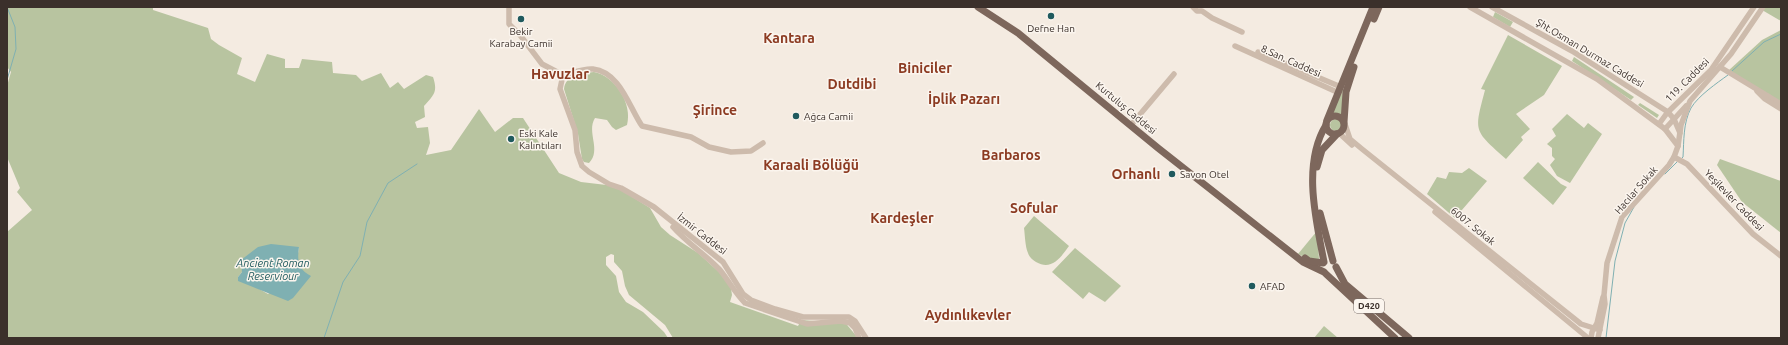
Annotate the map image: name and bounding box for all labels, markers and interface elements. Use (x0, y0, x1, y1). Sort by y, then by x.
marker: Defne Han (1046, 11, 1056, 21)
marker: Bekir Karabay Camii (516, 14, 526, 24)
street label: Şht.Osman Durmaz Caddesi (1534, 16, 1646, 90)
place label: Defne Han (1027, 23, 1075, 34)
place label: Bekir Karabay Camii (490, 26, 553, 49)
district label: Kantara (763, 30, 815, 46)
street label: 8.San. Caddesi (1259, 43, 1323, 79)
street label: 119. Caddesi (1663, 56, 1711, 104)
district label: Biniciler (898, 60, 952, 76)
district label: Havuzlar (531, 66, 589, 82)
district label: Dutdibi (828, 76, 876, 92)
street label: Kurtuluş Caddesi (1094, 80, 1158, 136)
district label: İplik Pazarı (928, 90, 1000, 107)
district label: Şirince (693, 102, 737, 119)
marker: Ağca Camii (791, 111, 801, 121)
place label: Ağca Camii (804, 111, 853, 122)
place label: Eski Kale Kalıntıları (519, 128, 561, 151)
marker: Eski Kale Kalıntıları (506, 134, 516, 144)
district label: Barbaros (981, 147, 1041, 163)
district label: Karaali Bölüğü (763, 157, 859, 173)
street label: Hacılar Sokak (1612, 164, 1660, 216)
district label: Orhanlı (1112, 166, 1160, 182)
street label: Yeşilevler Caddesi (1702, 167, 1766, 233)
marker: Savon Otel (1167, 169, 1177, 179)
place label: Savon Otel (1180, 169, 1229, 180)
district label: Sofular (1010, 200, 1058, 216)
street label: 6007. Sokak (1449, 205, 1497, 247)
district label: Kardeşler (870, 210, 934, 227)
street label: İzmir Caddesi (675, 211, 729, 257)
water label: Ancient Roman Reserviour (235, 257, 310, 282)
marker: AFAD (1247, 281, 1257, 291)
place label: AFAD (1260, 281, 1285, 292)
road number: D420 (1354, 299, 1384, 313)
district label: Aydınlıkevler (925, 307, 1011, 323)

